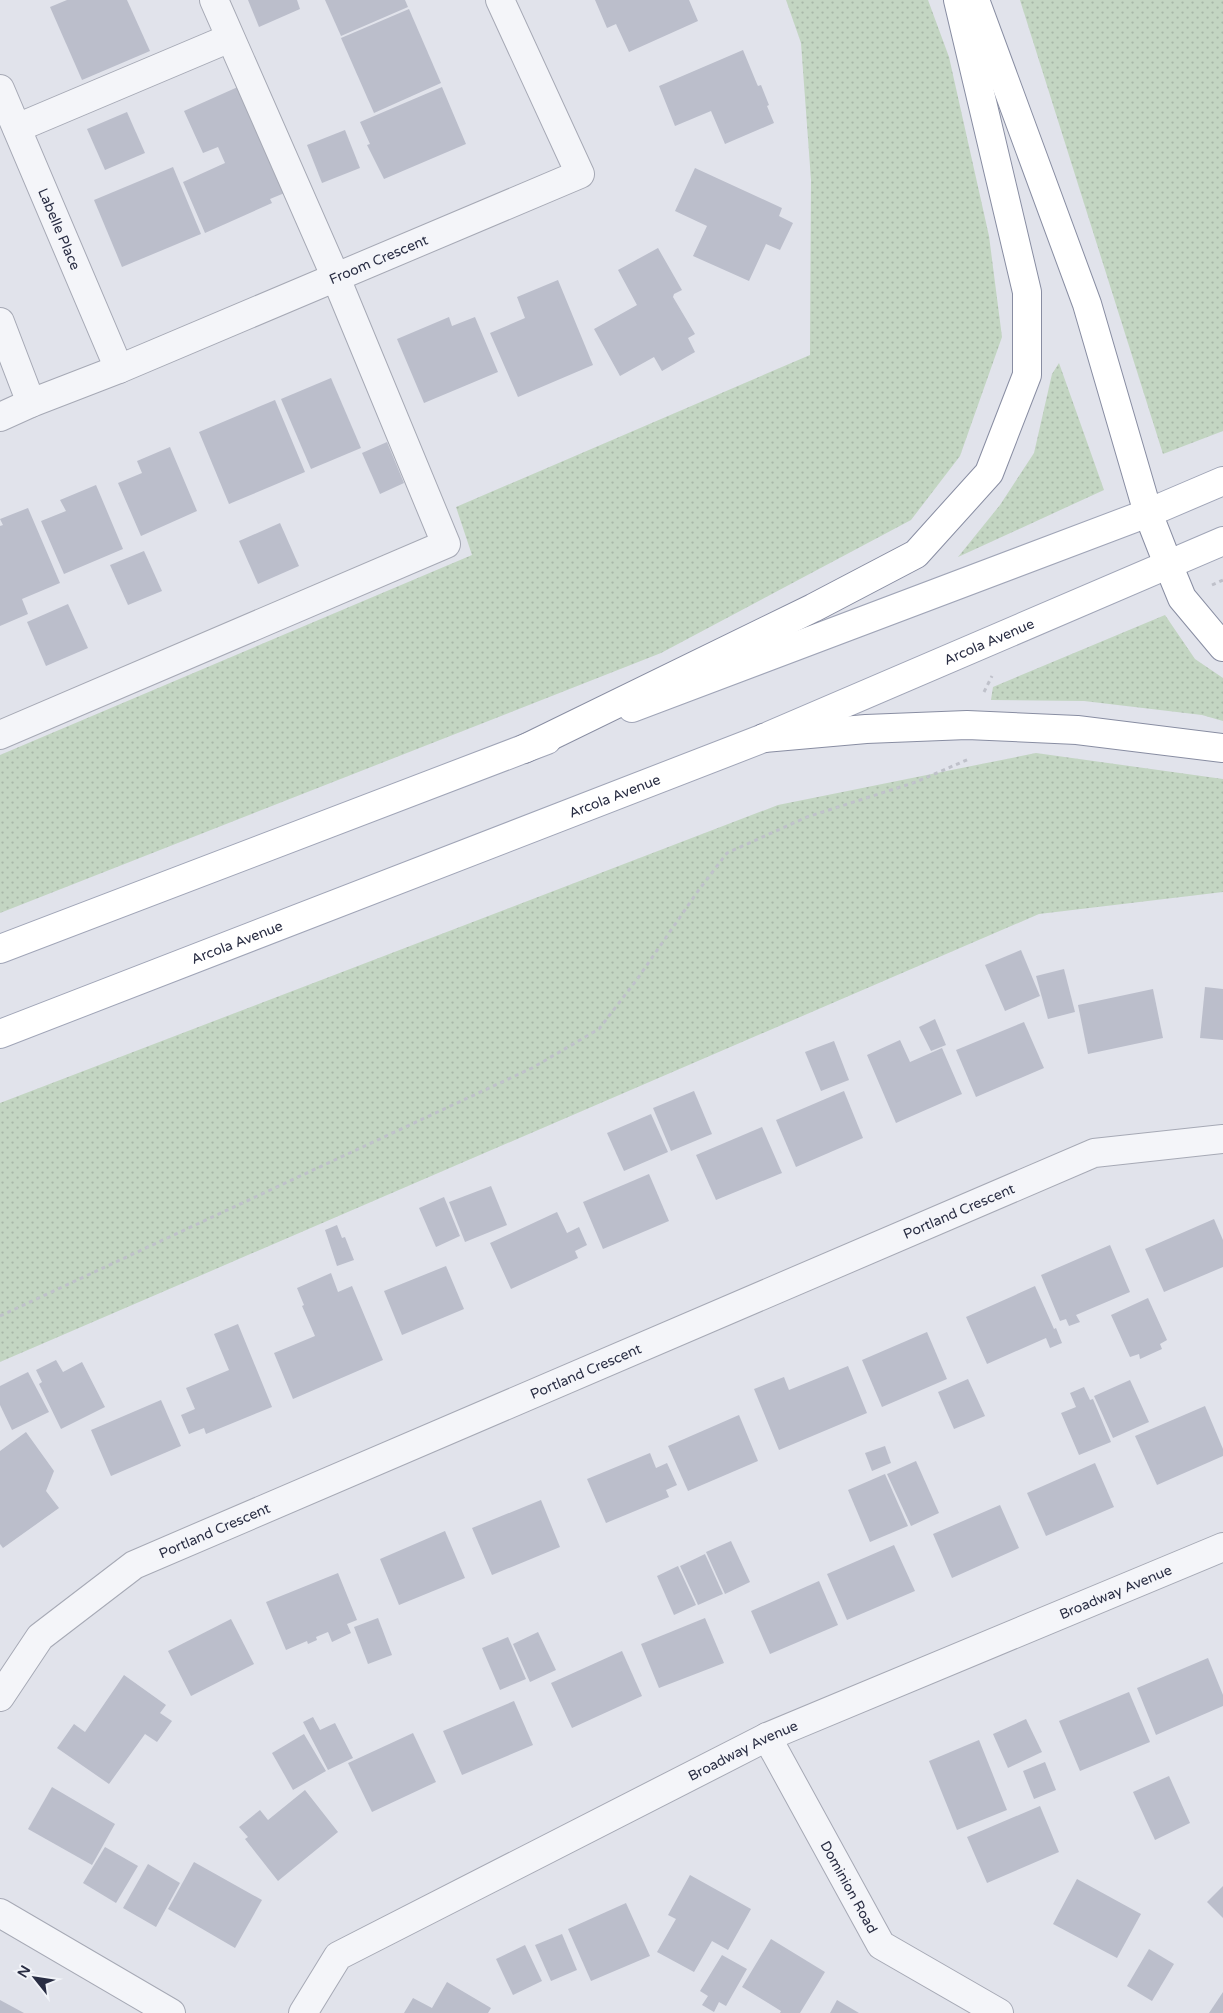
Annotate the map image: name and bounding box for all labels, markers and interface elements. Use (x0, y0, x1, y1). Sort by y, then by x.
street label: Labelle Place (34, 186, 84, 273)
street label: Froom Crescent (327, 231, 431, 288)
street label: Arcola Avenue (941, 615, 1037, 669)
street label: Arcola Avenue (567, 771, 663, 822)
street label: Arcola Avenue (189, 917, 285, 968)
street label: Portland Crescent (901, 1180, 1018, 1243)
street label: Portland Crescent (528, 1340, 645, 1403)
street label: Portland Crescent (156, 1499, 273, 1562)
street label: Broadway Avenue (1057, 1561, 1174, 1623)
street label: Broadway Avenue (685, 1717, 801, 1785)
street label: Dominion Road (817, 1838, 881, 1936)
north arrow (10, 1953, 60, 2003)
text: N (14, 1963, 34, 1981)

